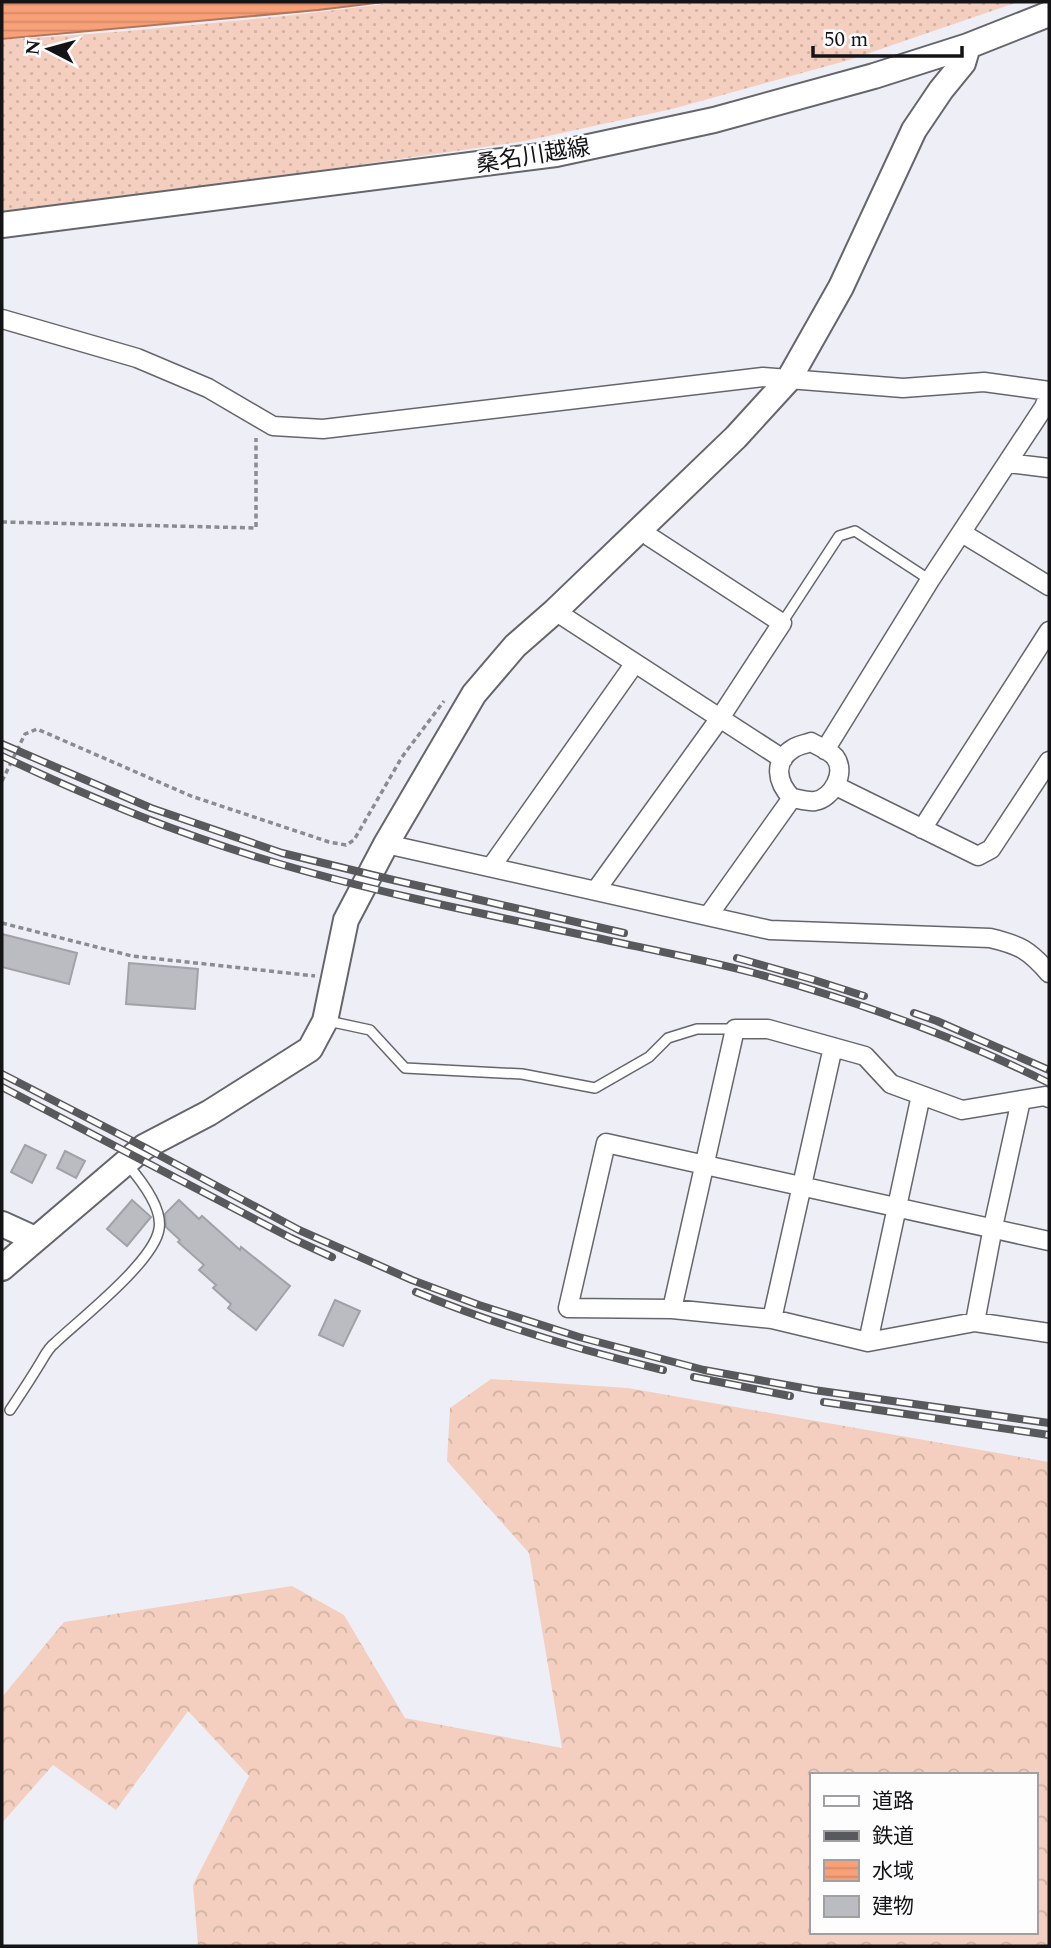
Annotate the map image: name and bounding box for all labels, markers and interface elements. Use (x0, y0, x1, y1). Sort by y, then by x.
north arrow (14, 14, 84, 84)
scale bar (813, 14, 962, 58)
text: 50 m (824, 24, 868, 56)
text: N (18, 38, 49, 57)
street label: 桑名川越線 (474, 130, 593, 183)
legend (810, 1773, 1037, 1934)
text: 道路 (872, 1786, 914, 1818)
text: 鉄道 (872, 1821, 914, 1853)
text: 水域 (872, 1856, 914, 1888)
text: 建物 (872, 1891, 914, 1923)

